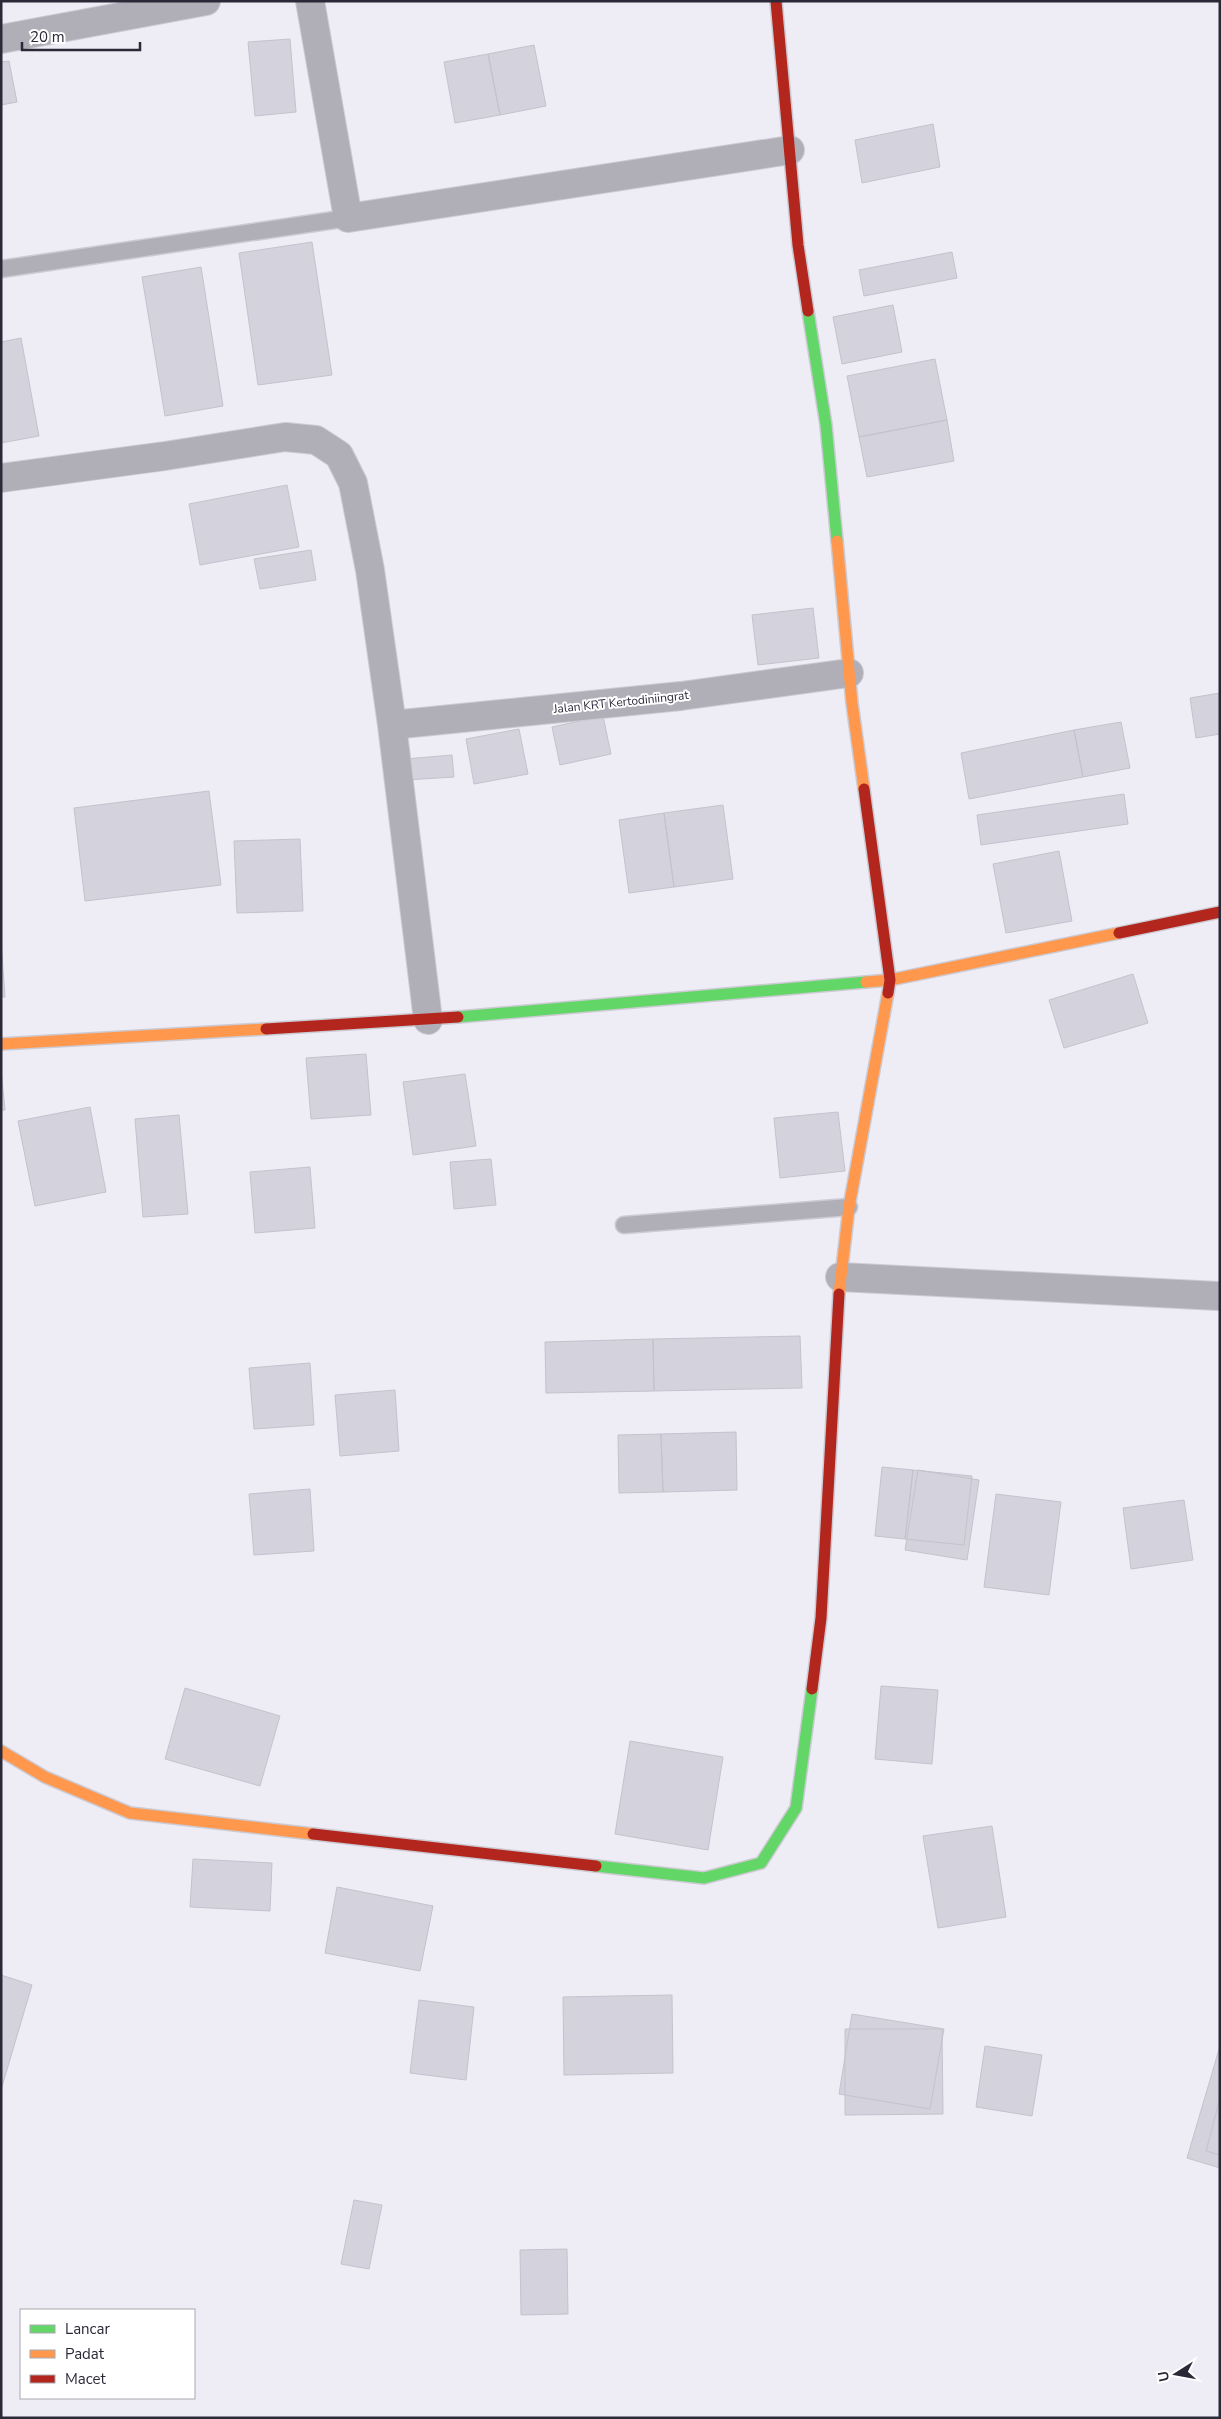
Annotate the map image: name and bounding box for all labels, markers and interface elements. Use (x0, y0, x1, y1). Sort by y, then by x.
scale bar (22, 20, 140, 52)
text: 20 m (30, 27, 65, 47)
street label: Jalan KRT Kertodiniingrat (552, 687, 690, 717)
legend (20, 2309, 195, 2399)
text: Lancar (65, 2319, 110, 2339)
text: Padat (65, 2344, 105, 2364)
north arrow (1151, 2349, 1201, 2399)
text: Macet (65, 2369, 107, 2389)
text: U (1153, 2369, 1174, 2383)

